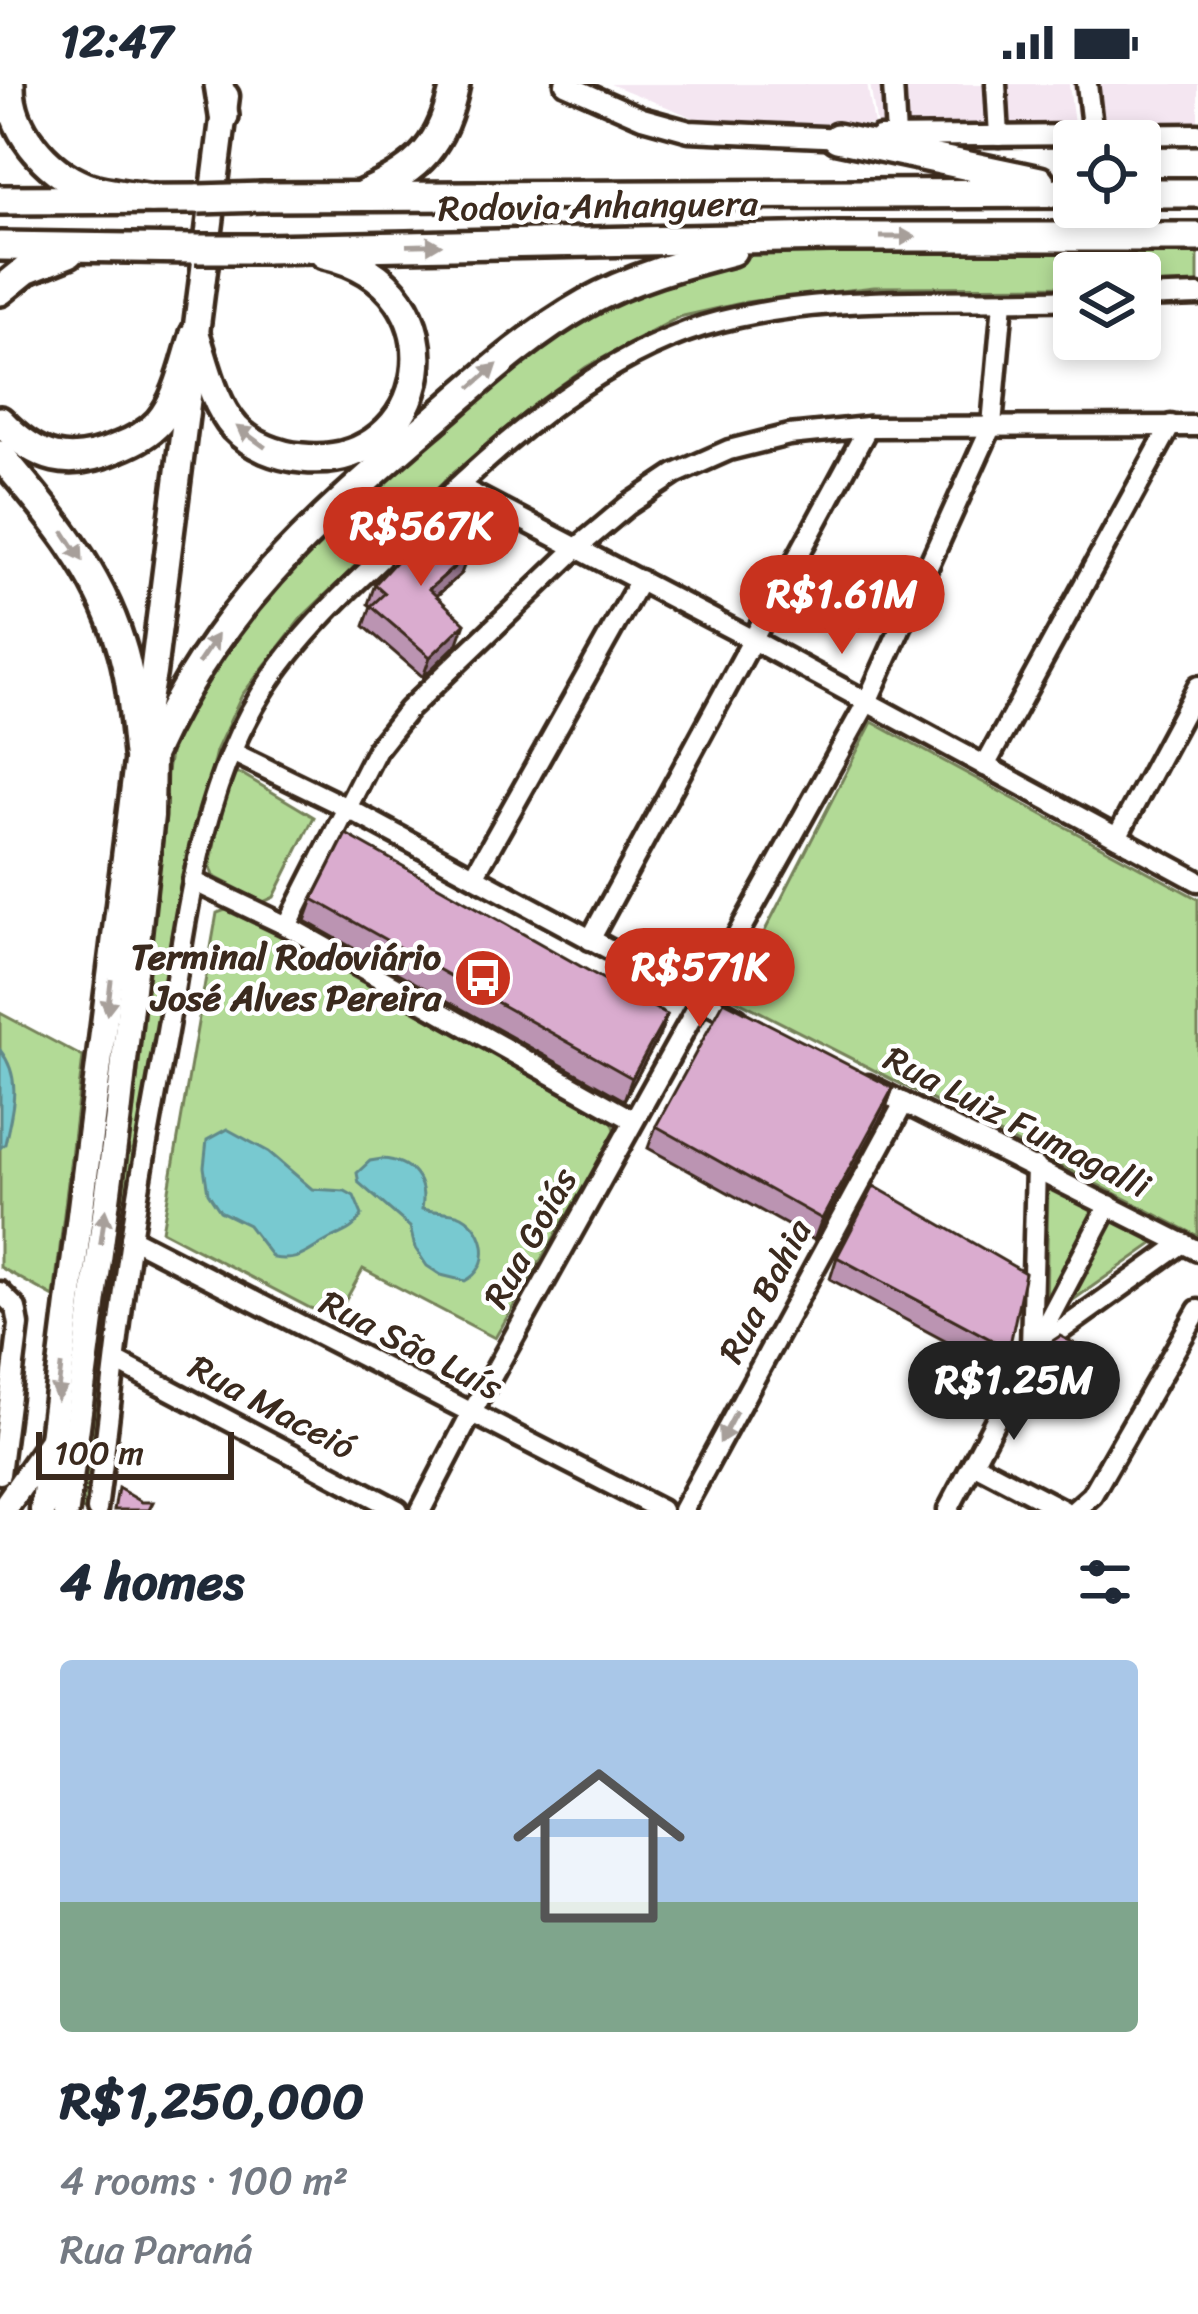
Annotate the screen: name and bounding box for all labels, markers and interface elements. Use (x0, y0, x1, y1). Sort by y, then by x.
text: 12:47 (60, 2, 173, 82)
map controls (1053, 120, 1161, 360)
button: locate (1053, 120, 1161, 228)
street label: Rodovia Anhanguera (438, 171, 759, 241)
one-way arrow (880, 227, 918, 247)
one-way arrow (406, 236, 444, 255)
button: layers (1053, 252, 1161, 360)
one-way arrow (469, 364, 499, 390)
one-way arrow (235, 426, 267, 449)
pin: R$567K (323, 487, 519, 589)
text: R$567K (350, 491, 492, 560)
one-way arrow (61, 529, 83, 562)
pin: R$1.61M (731, 555, 953, 657)
text: R$1.61M (767, 559, 917, 628)
one-way arrow (196, 633, 219, 666)
place label: Terminal Rodoviário José Alves Pereira (131, 925, 442, 1030)
pin: R$571K (602, 928, 798, 1030)
text: R$571K (632, 932, 768, 1001)
bus stop icon: Terminal Rodoviário José Alves Pereira (452, 947, 514, 1009)
one-way arrow (99, 978, 118, 1016)
street label: Rua Luiz Fumagalli (872, 1027, 1163, 1217)
street label: Rua Goiás (465, 1155, 595, 1321)
street label: Rua Bahia (700, 1206, 830, 1375)
one-way arrow (94, 1208, 113, 1246)
street label: Rua São Luís (308, 1271, 515, 1419)
street label: Rua Maceió (177, 1336, 368, 1478)
pin: R$1.25M (903, 1341, 1125, 1443)
text: R$1.25M (935, 1345, 1093, 1414)
one-way arrow (49, 1365, 68, 1403)
one-way arrow (718, 1410, 739, 1445)
text: 100 m (54, 1424, 144, 1482)
scale bar (36, 1426, 234, 1479)
text: 4 homes (60, 1537, 244, 1627)
icon: filters (1072, 1549, 1138, 1615)
icon: home (491, 1738, 707, 1954)
text: R$1,250,000 (60, 2056, 364, 2146)
text: 4 rooms · 100 m² (60, 2146, 348, 2215)
text: Rua Paraná (60, 2215, 253, 2284)

